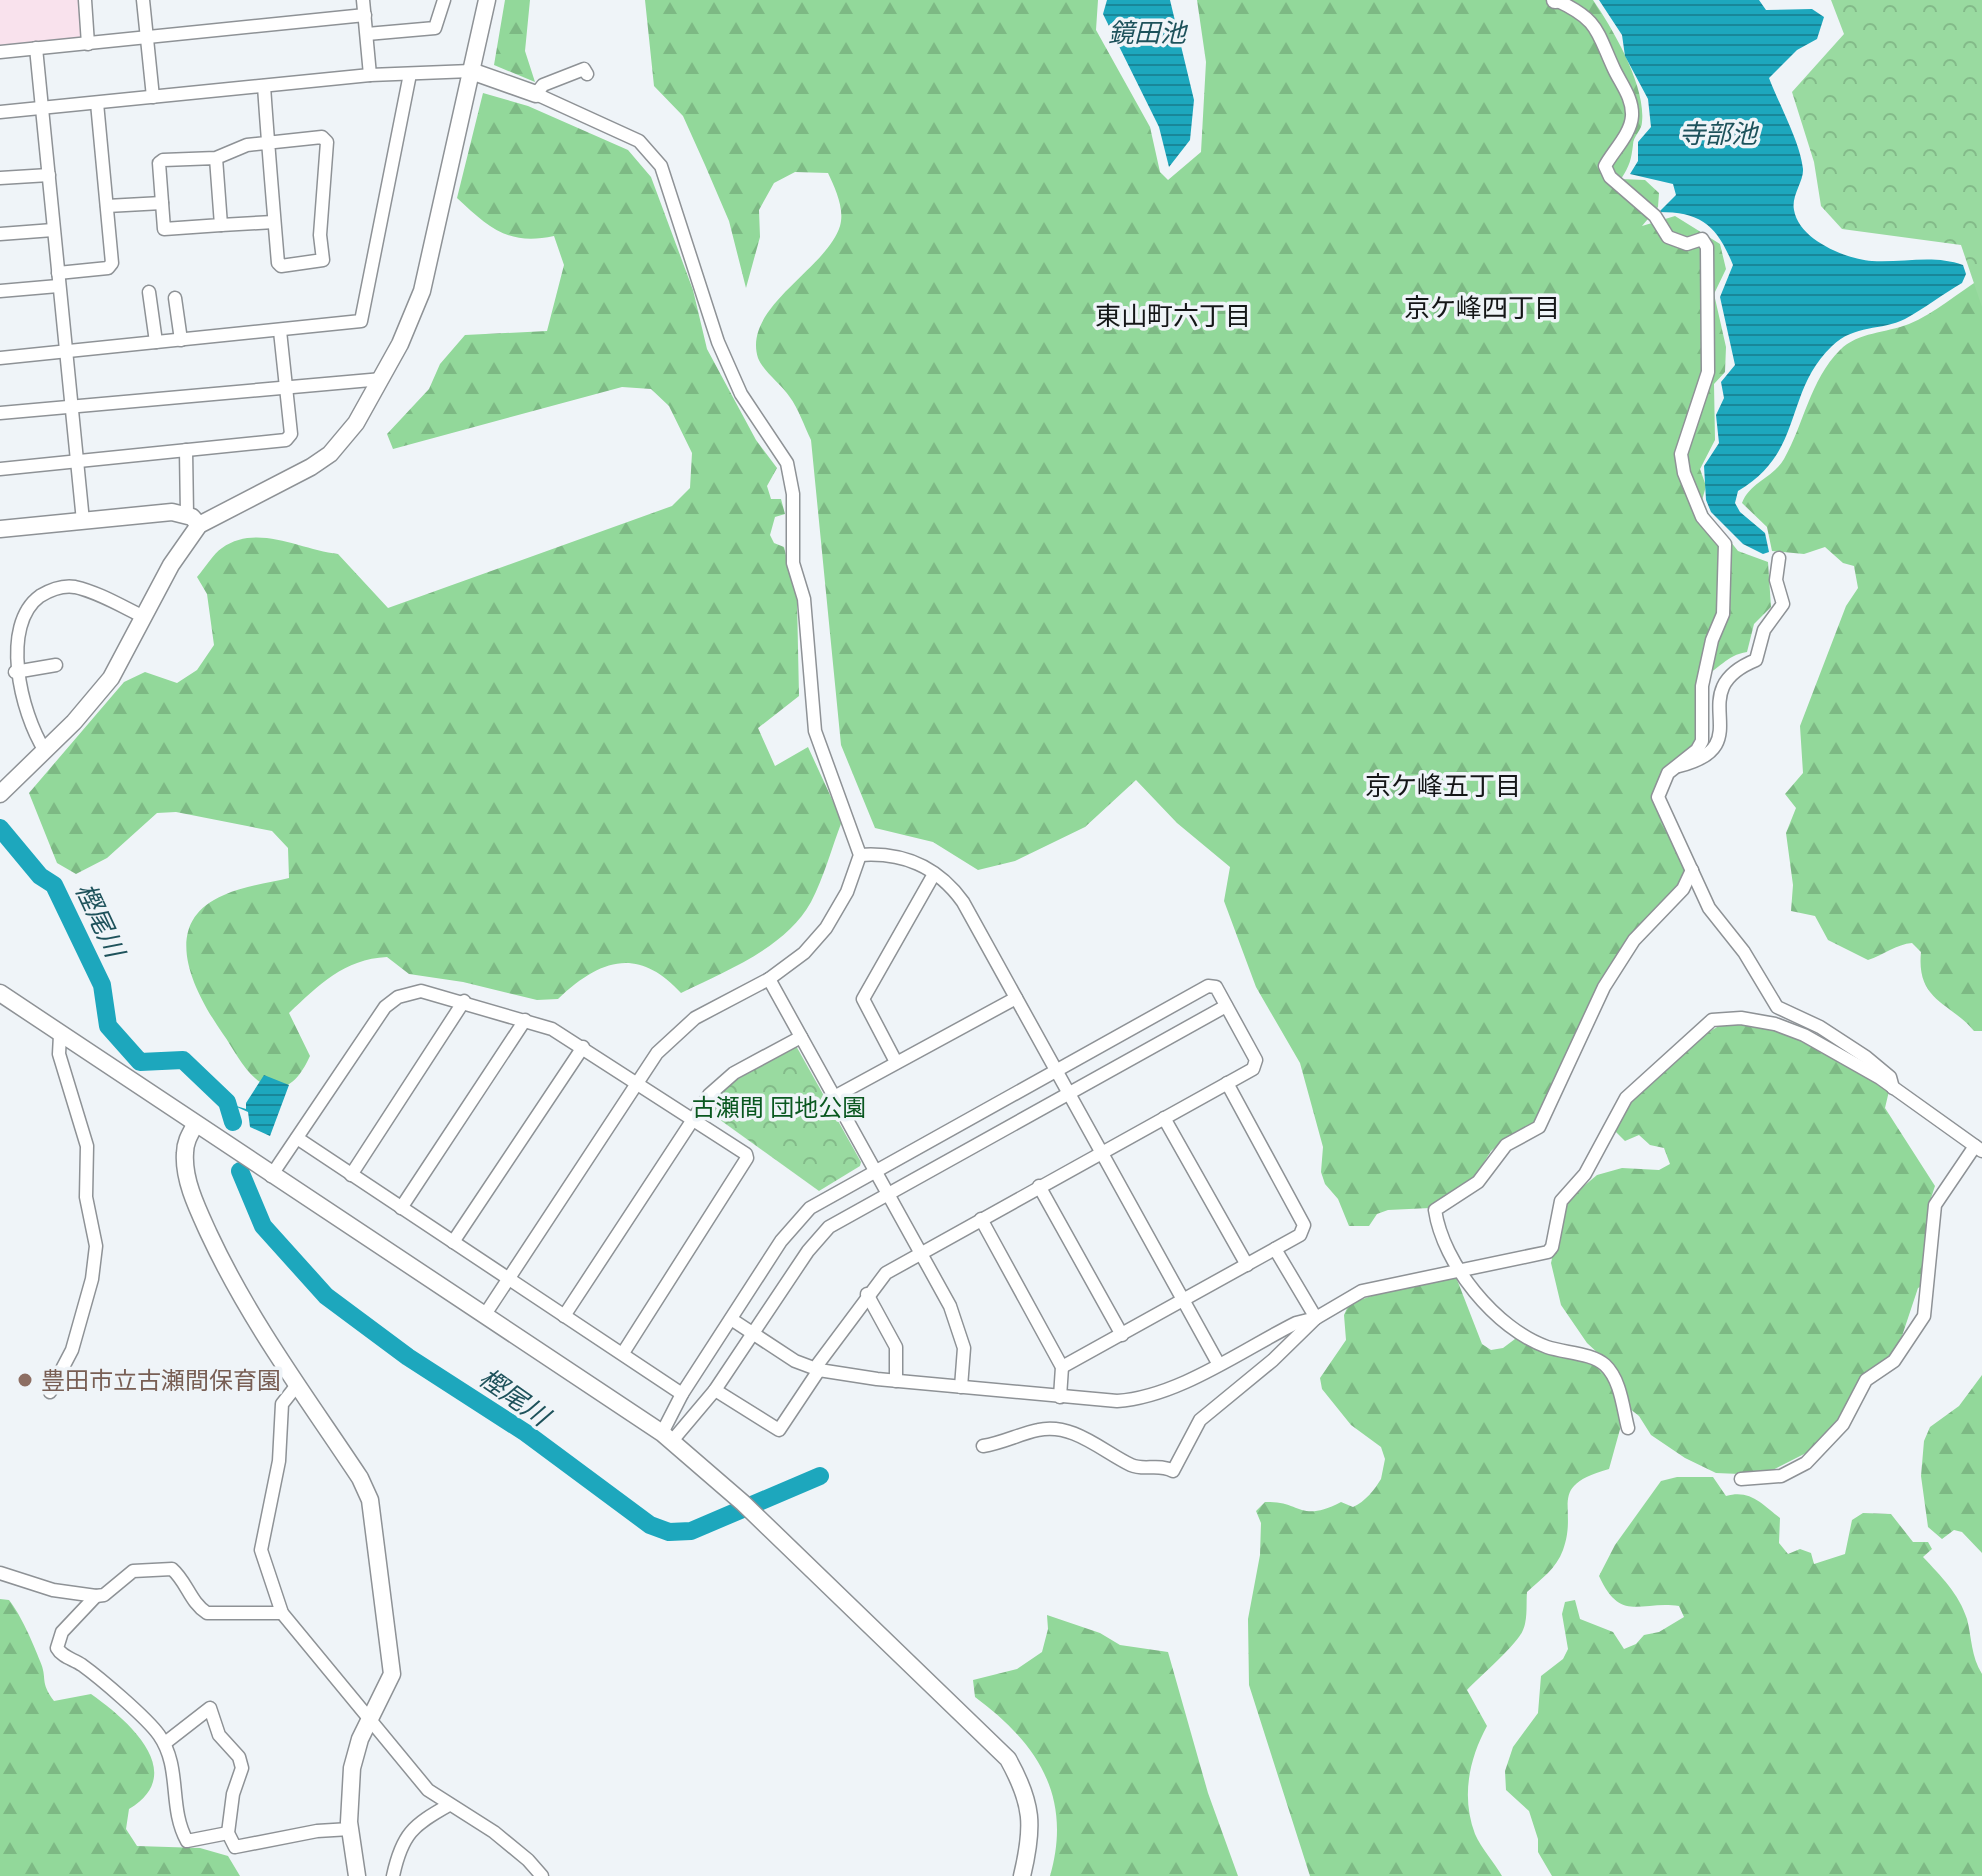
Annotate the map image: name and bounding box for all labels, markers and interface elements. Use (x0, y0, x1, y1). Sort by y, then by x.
water label: 鏡田池 (1108, 18, 1189, 48)
water label: 寺部池 (1679, 119, 1760, 149)
district label: 京ケ峰四丁目 (1404, 293, 1560, 323)
district label: 東山町六丁目 (1095, 301, 1251, 331)
district label: 京ケ峰五丁目 (1365, 771, 1521, 801)
water label: 樫尾川 (70, 878, 131, 964)
park label: 古瀬間 団地公園 (692, 1094, 866, 1121)
water label: 樫尾川 (473, 1362, 557, 1433)
place label: 豊田市立古瀬間保育園 (41, 1367, 281, 1394)
marker: 豊田市立古瀬間保育園 (16, 1371, 34, 1389)

